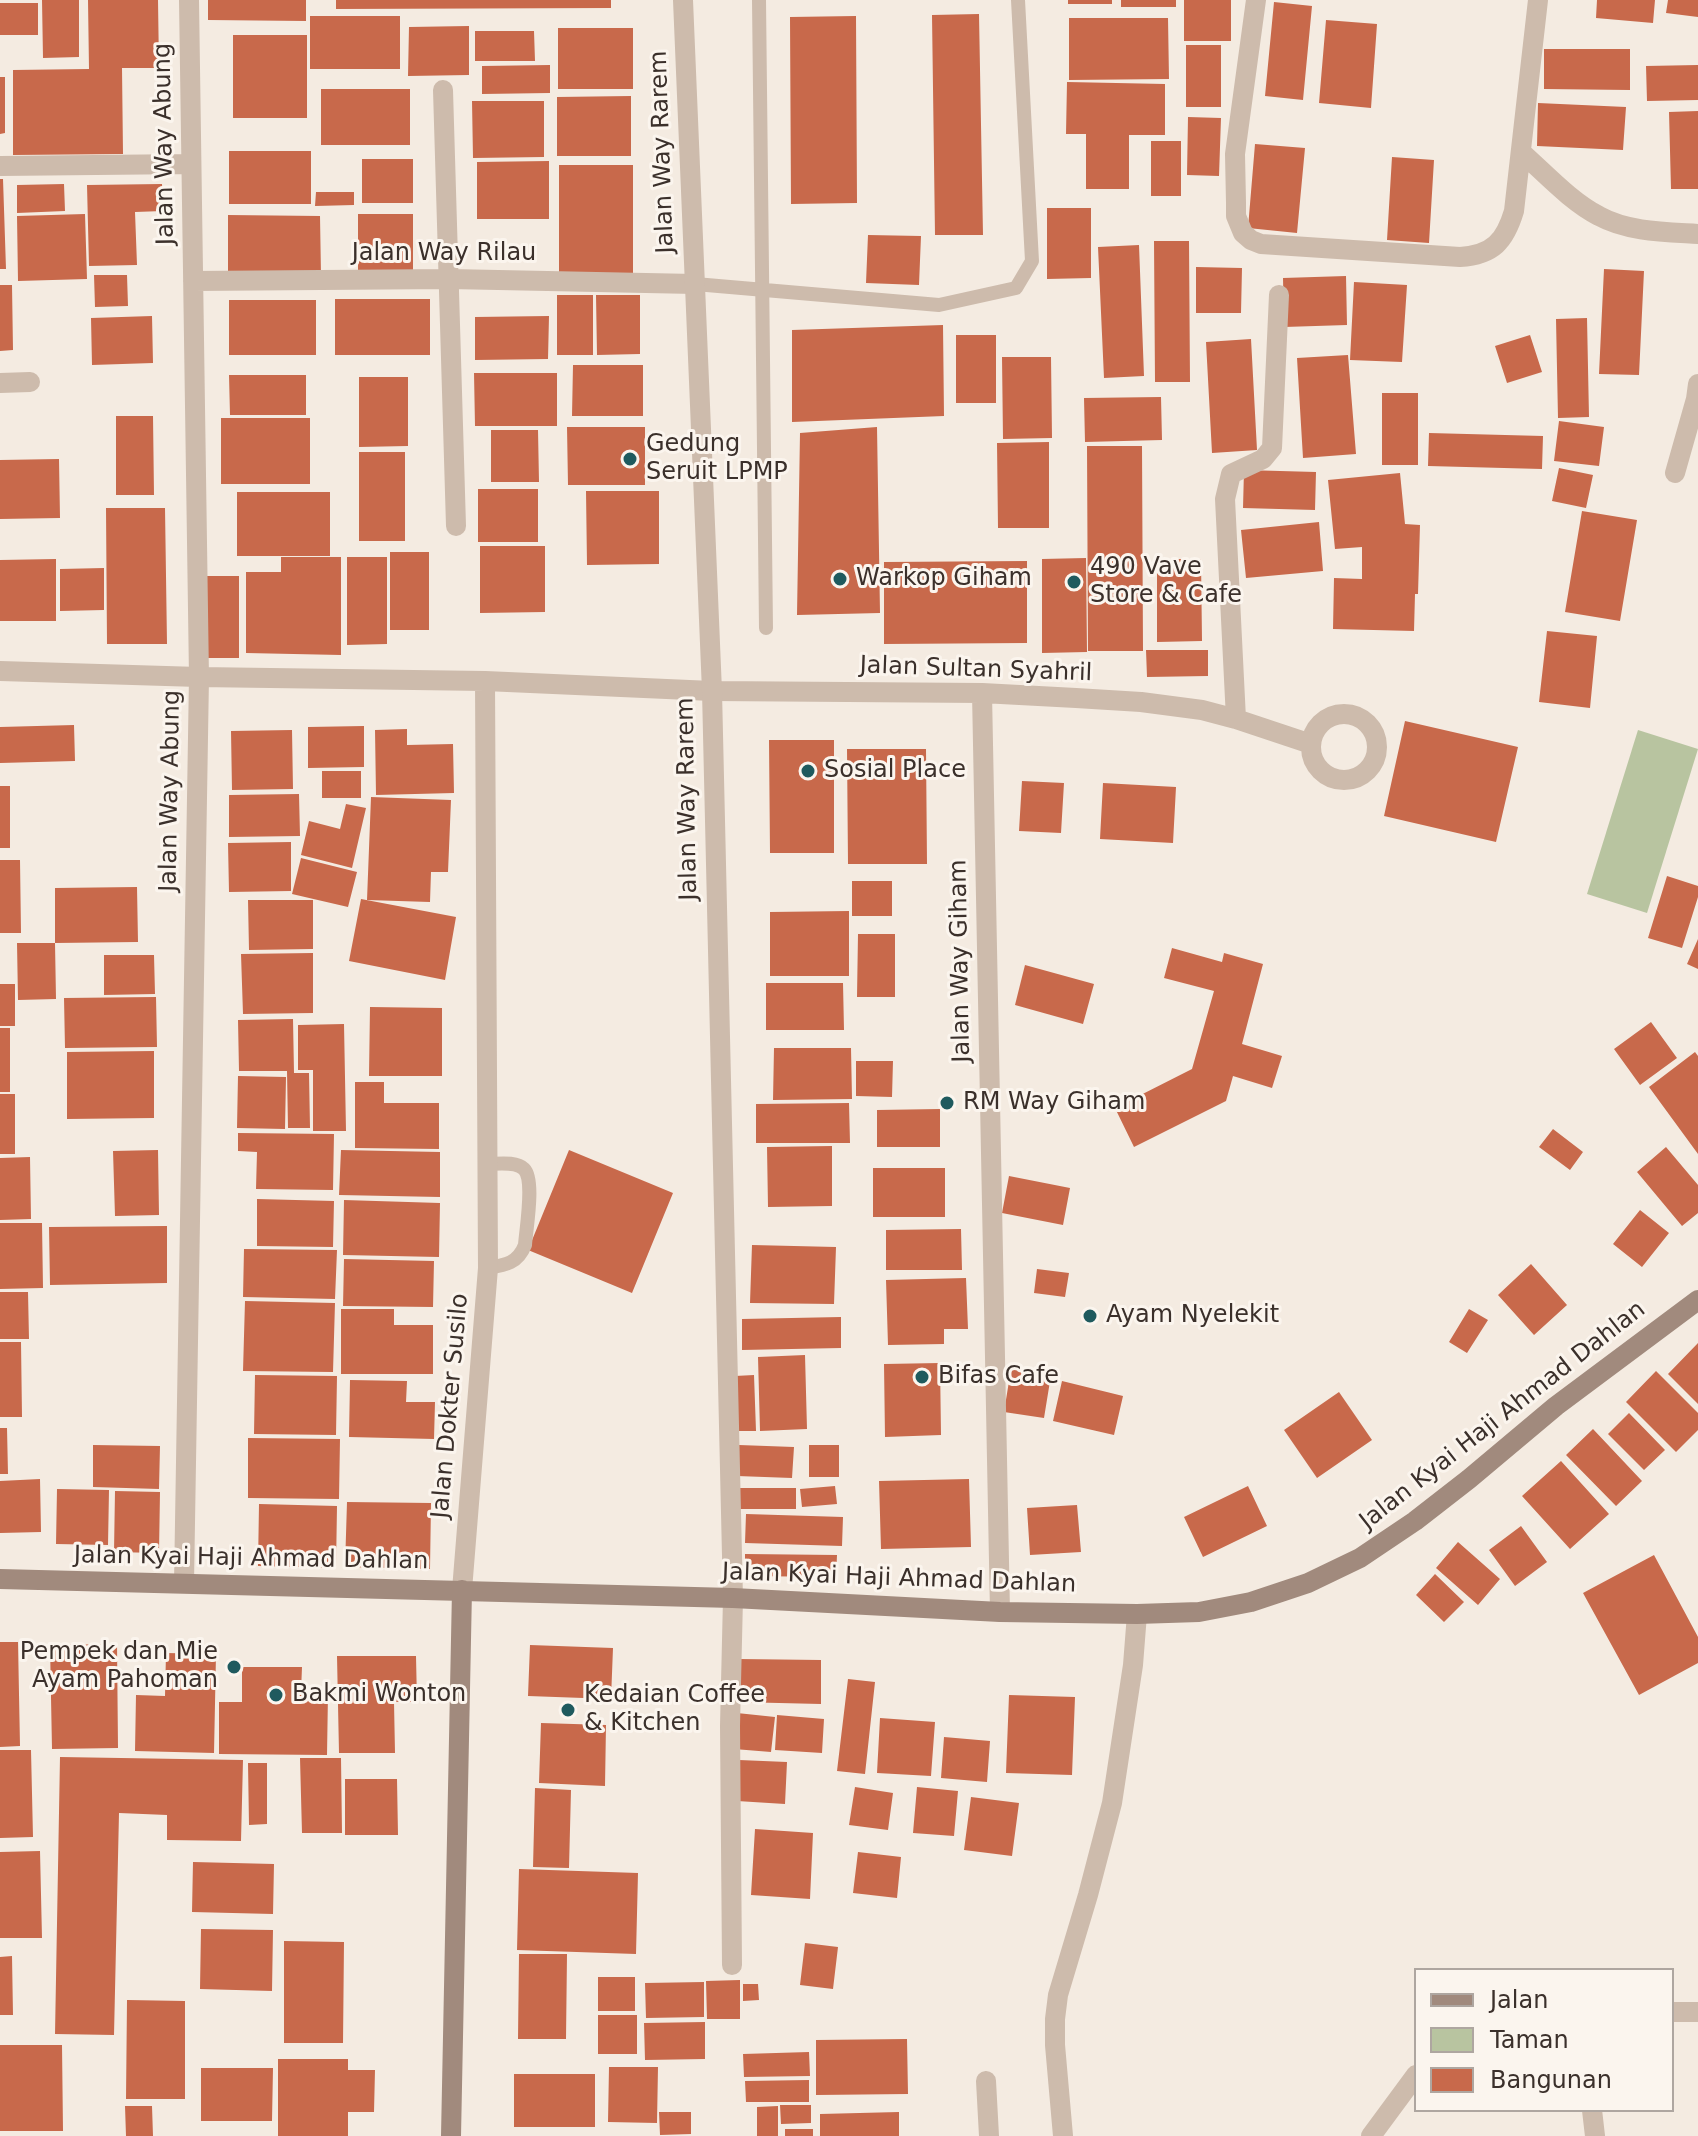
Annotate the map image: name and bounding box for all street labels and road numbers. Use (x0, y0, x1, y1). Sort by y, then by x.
street label: Jalan Way Abung (149, 43, 181, 245)
street label: Jalan Way Rarem (645, 50, 681, 254)
street label: Jalan Way Rilau (352, 240, 536, 268)
street label: Jalan Sultan Syahril (859, 652, 1093, 688)
street label: Jalan Way Abung (155, 690, 187, 892)
street label: Jalan Way Rarem (672, 697, 704, 901)
street label: Jalan Way Giham (945, 859, 977, 1063)
street label: Jalan Dokter Susilo (427, 1292, 475, 1520)
street label: Jalan Kyai Haji Ahmad Dahlan (1354, 1296, 1652, 1536)
street label: Jalan Kyai Haji Ahmad Dahlan (74, 1542, 428, 1576)
street label: Jalan Kyai Haji Ahmad Dahlan (721, 1558, 1077, 1600)

